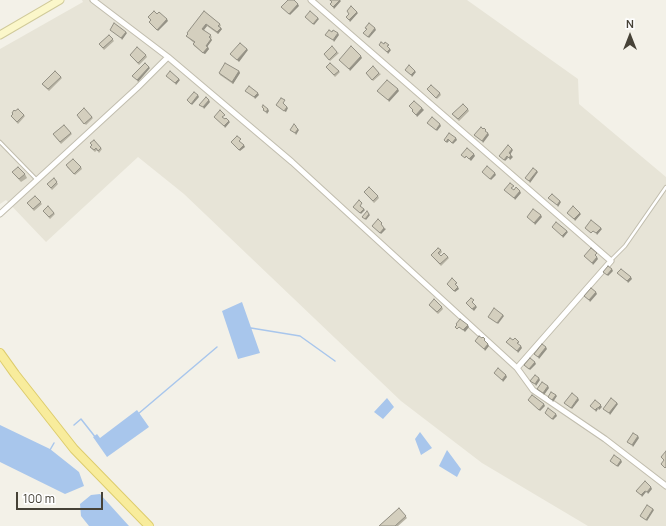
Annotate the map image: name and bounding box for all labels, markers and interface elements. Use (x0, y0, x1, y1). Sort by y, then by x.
north arrow (610, 16, 650, 56)
text: N (626, 16, 634, 31)
scale bar (18, 484, 105, 510)
text: 100 m (23, 490, 55, 507)

